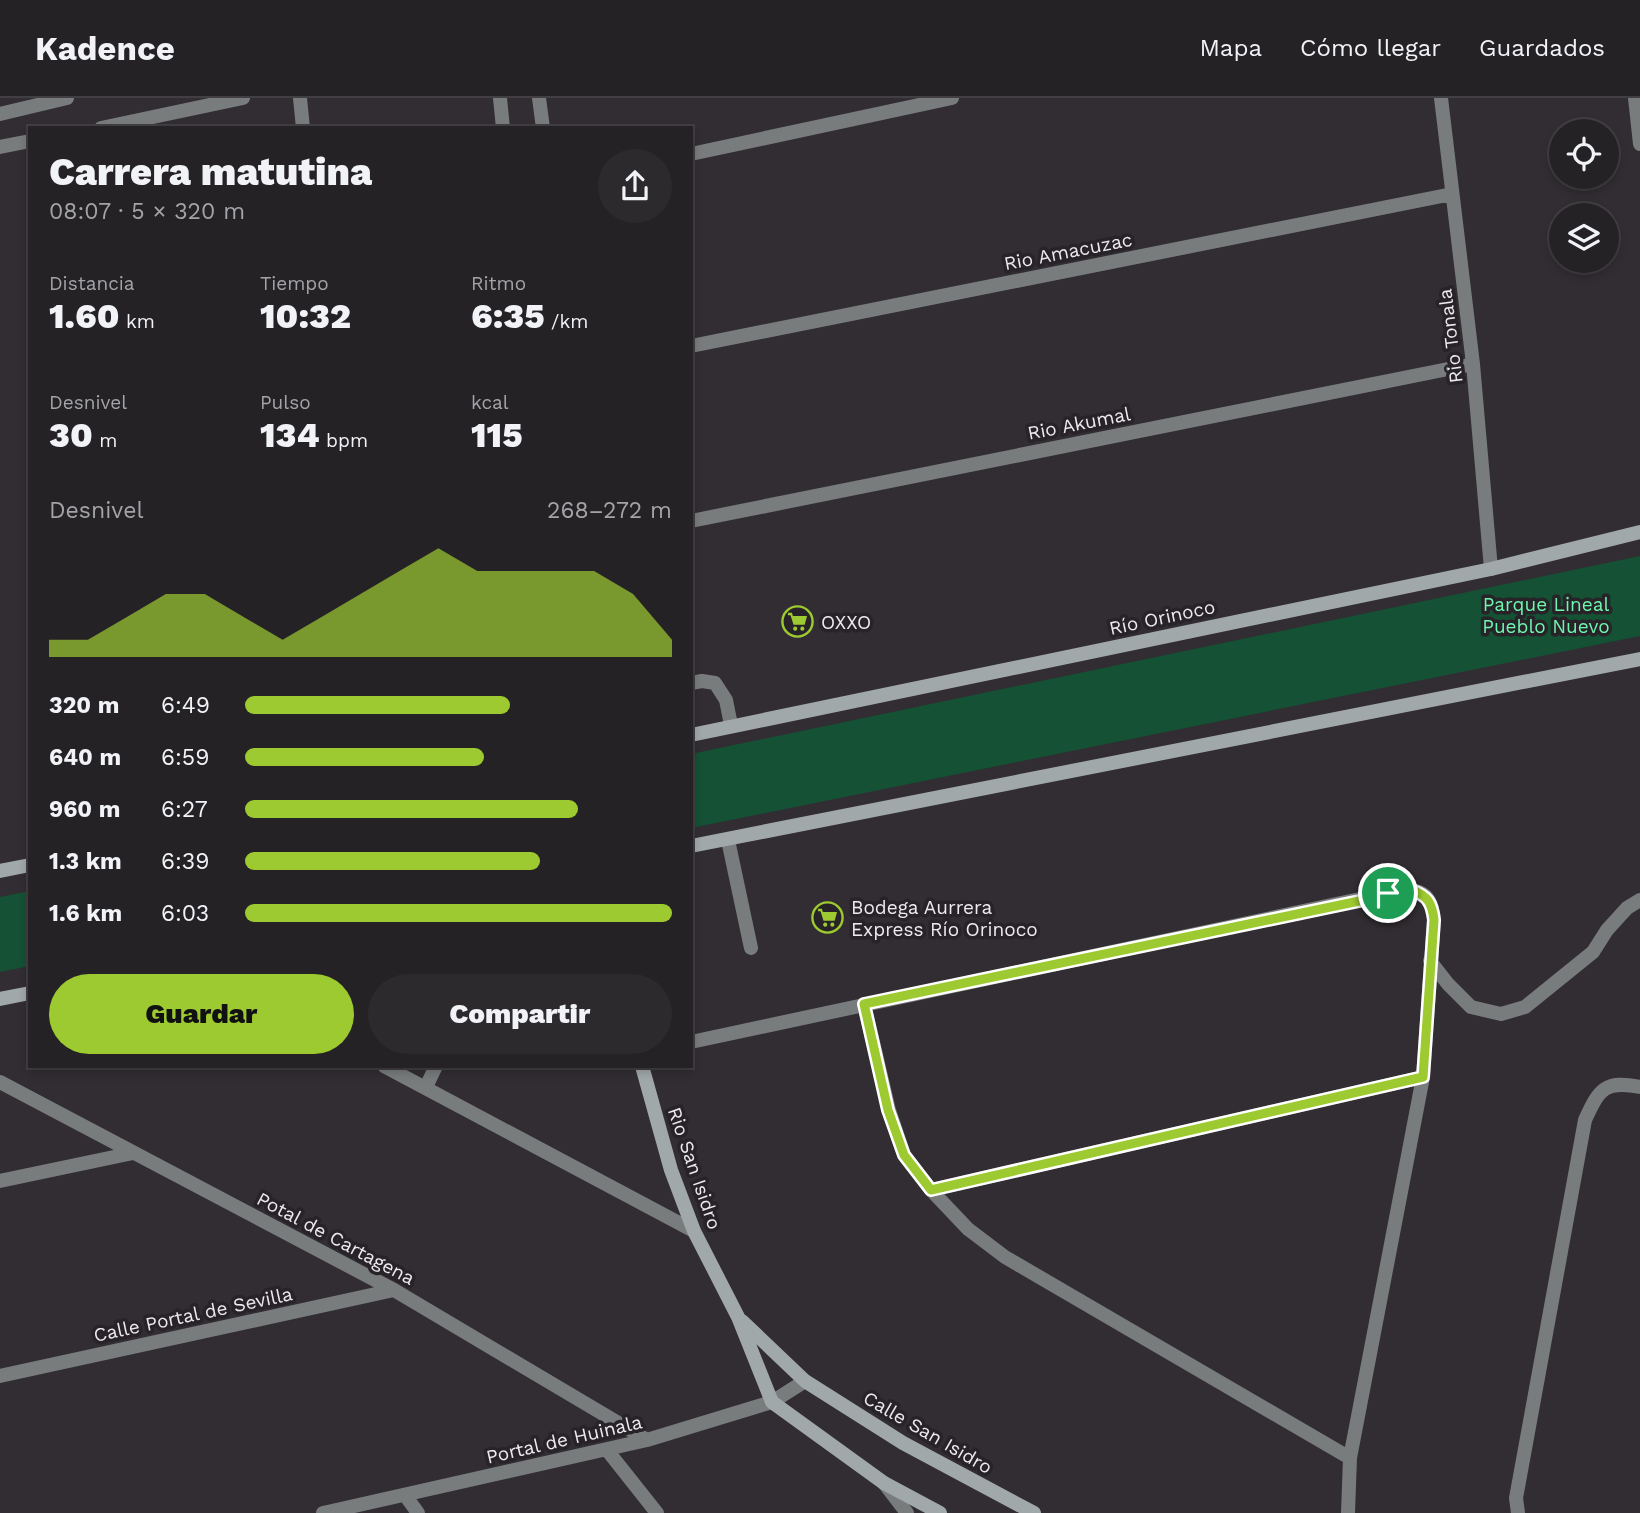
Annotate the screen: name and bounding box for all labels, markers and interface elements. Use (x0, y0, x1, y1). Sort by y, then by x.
text: Kadence (35, 29, 175, 68)
text: Mapa (1200, 34, 1262, 62)
text: Cómo llegar (1300, 34, 1441, 62)
text: Guardados (1479, 34, 1605, 62)
map controls (1549, 119, 1619, 273)
button: locate (1549, 119, 1619, 189)
button: share (598, 149, 672, 223)
text: Carrera matutina (49, 150, 372, 194)
text: 08:07 · 5 × 320 m (49, 198, 245, 225)
button: layers (1549, 203, 1619, 273)
street label: Rio Amacuzac (1002, 228, 1134, 275)
text: Distancia (49, 272, 135, 295)
text: Tiempo (260, 272, 329, 295)
text: Ritmo (471, 272, 526, 295)
street label: Rio Tonala (1433, 287, 1468, 384)
text: 1.60 (49, 295, 119, 337)
text: 10:32 (260, 295, 351, 337)
text: 6:35 (471, 295, 545, 337)
text: km (119, 310, 155, 333)
text: /km (545, 310, 588, 333)
text: Desnivel (49, 391, 127, 414)
text: Pulso (260, 391, 311, 414)
text: kcal (471, 391, 509, 414)
street label: Rio Akumal (1026, 402, 1133, 445)
text: 30 (49, 414, 93, 456)
text: 134 (260, 414, 320, 456)
text: 115 (471, 414, 523, 456)
text: m (93, 429, 117, 452)
text: bpm (320, 429, 368, 452)
text: Desnivel (49, 497, 144, 524)
text: 268–272 m (547, 497, 672, 524)
park label: Parque Lineal Pueblo Nuevo (1482, 593, 1610, 638)
street label: Río Orinoco (1107, 595, 1217, 640)
supermarket icon: OXXO (781, 605, 815, 639)
place label: OXXO (821, 611, 871, 634)
text: 320 m (49, 692, 119, 719)
text: 6:49 (161, 692, 210, 719)
text: 640 m (49, 744, 121, 771)
text: 6:59 (161, 744, 209, 771)
text: 960 m (49, 796, 120, 823)
text: 6:27 (161, 796, 208, 823)
text: 1.3 km (49, 848, 122, 875)
text: 6:39 (161, 848, 209, 875)
pin (1358, 863, 1418, 923)
icon: arrive (1369, 874, 1407, 912)
place label: Bodega Aurrera Express Río Orinoco (851, 896, 1038, 941)
text: 1.6 km (49, 900, 122, 927)
text: 6:03 (161, 900, 209, 927)
supermarket icon: Bodega Aurrera Express Río Orinoco (811, 901, 845, 935)
button: Guardar (49, 974, 354, 1054)
button: Compartir (368, 974, 672, 1054)
street label: Rio San Isidro (663, 1104, 726, 1232)
street label: Potal de Cartagena (253, 1187, 419, 1290)
street label: Calle Portal de Sevilla (92, 1282, 295, 1347)
street label: Calle San Isidro (859, 1386, 996, 1479)
street label: Portal de Huinala (484, 1410, 645, 1469)

